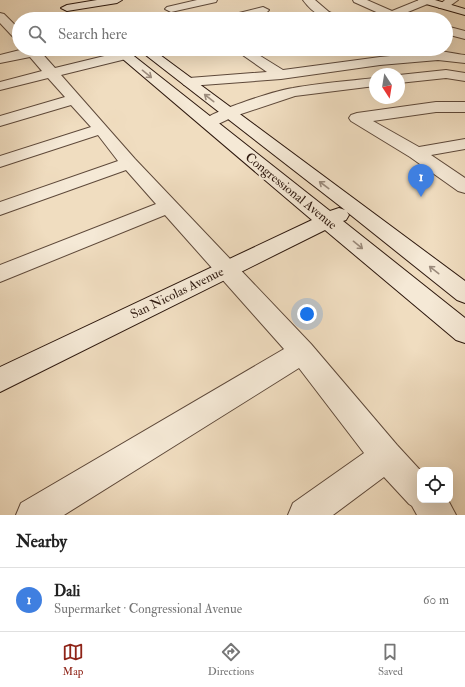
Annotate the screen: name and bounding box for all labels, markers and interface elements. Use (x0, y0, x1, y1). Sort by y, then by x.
search box (12, 12, 453, 56)
icon: search (26, 23, 48, 45)
text: Search here (58, 25, 127, 44)
north arrow (369, 68, 405, 104)
one-way arrow (142, 69, 153, 78)
one-way arrow (204, 93, 215, 102)
street label: Congressional Avenue (242, 149, 341, 233)
pin: 1 (408, 164, 434, 197)
one-way arrow (318, 180, 329, 189)
one-way arrow (352, 241, 363, 250)
street label: San Nicolas Avenue (128, 263, 227, 323)
one-way arrow (429, 265, 440, 274)
your location (297, 304, 317, 324)
map controls (417, 467, 453, 503)
button: locate (417, 467, 453, 503)
text: Nearby (16, 531, 67, 552)
text: Dali (54, 582, 80, 601)
text: 1 (27, 592, 31, 608)
text: 60 m (423, 592, 449, 608)
text: Supermarket · Congressional Avenue (54, 601, 242, 617)
tab: Map (62, 641, 84, 678)
tab: Directions (208, 641, 254, 678)
tab: Saved (378, 641, 403, 678)

